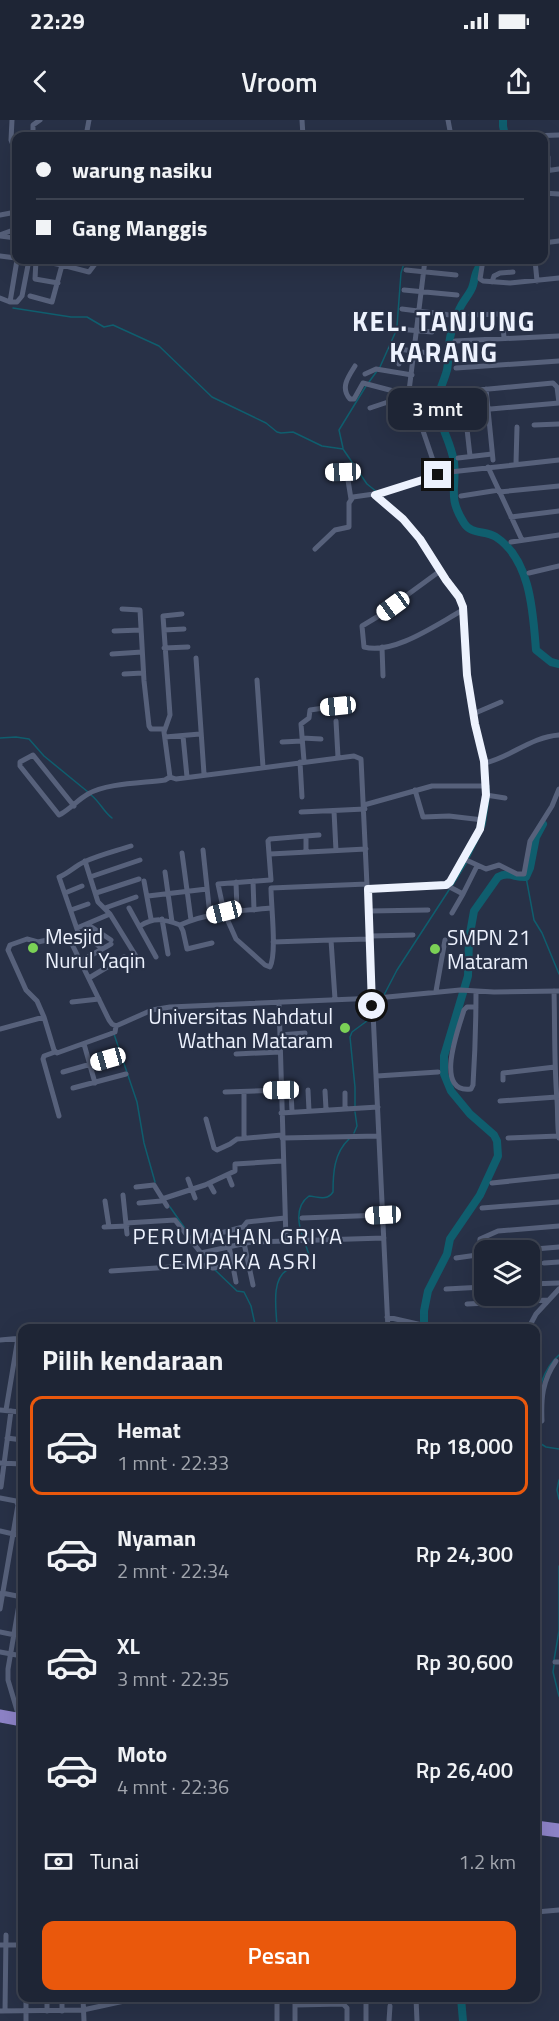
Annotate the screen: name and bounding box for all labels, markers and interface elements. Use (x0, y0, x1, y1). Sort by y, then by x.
text: 22:29 (30, 4, 85, 38)
text: Vroom (241, 61, 318, 102)
icon: back (24, 65, 57, 98)
icon: share (502, 65, 535, 98)
text: warung nasiku (72, 153, 212, 187)
text: Gang Manggis (72, 211, 207, 245)
district label: KEL. TANJUNG KARANG (352, 300, 536, 372)
callout: 3 mnt (388, 388, 488, 430)
text: 3 mnt (412, 393, 463, 424)
route end (424, 461, 451, 488)
car (325, 462, 361, 482)
car (373, 588, 413, 624)
car (319, 695, 357, 717)
car (204, 899, 244, 925)
place label: Mesjid Nurul Yaqin (45, 920, 146, 976)
place label: SMPN 21 Mataram (447, 921, 531, 977)
marker: Mesjid Nurul Yaqin (26, 941, 40, 955)
marker: SMPN 21 Mataram (428, 942, 442, 956)
route start (358, 992, 385, 1019)
place label: Universitas Nahdatul Wathan Mataram (148, 1000, 333, 1056)
marker: Universitas Nahdatul Wathan Mataram (338, 1021, 352, 1035)
car (88, 1045, 128, 1073)
car (263, 1081, 299, 1099)
car (365, 1205, 401, 1225)
district label: PERUMAHAN GRIYA CEMPAKA ASRI (132, 1219, 344, 1278)
map controls (474, 1240, 540, 1306)
button: layers (474, 1240, 540, 1306)
text: Pilih kendaraan (42, 1339, 224, 1380)
text: Hemat (117, 1413, 181, 1447)
icon: car (45, 1419, 99, 1473)
text: Rp 18,000 (416, 1429, 513, 1463)
text: 1 mnt · 22:33 (117, 1447, 229, 1478)
text: Nyaman (117, 1521, 196, 1555)
icon: car (45, 1527, 99, 1581)
text: Rp 24,300 (416, 1537, 513, 1571)
text: 2 mnt · 22:34 (117, 1555, 229, 1586)
text: XL (117, 1629, 140, 1663)
icon: car (45, 1635, 99, 1689)
text: Rp 30,600 (416, 1645, 513, 1679)
text: 3 mnt · 22:35 (117, 1663, 229, 1694)
text: Moto (117, 1737, 167, 1771)
icon: car (45, 1743, 99, 1797)
text: Rp 26,400 (416, 1753, 513, 1787)
text: 4 mnt · 22:36 (117, 1771, 229, 1802)
text: Tunai (90, 1844, 139, 1878)
icon: cash (42, 1845, 75, 1878)
text: 1.2 km (459, 1846, 516, 1877)
button: Pesan (42, 1921, 516, 1990)

